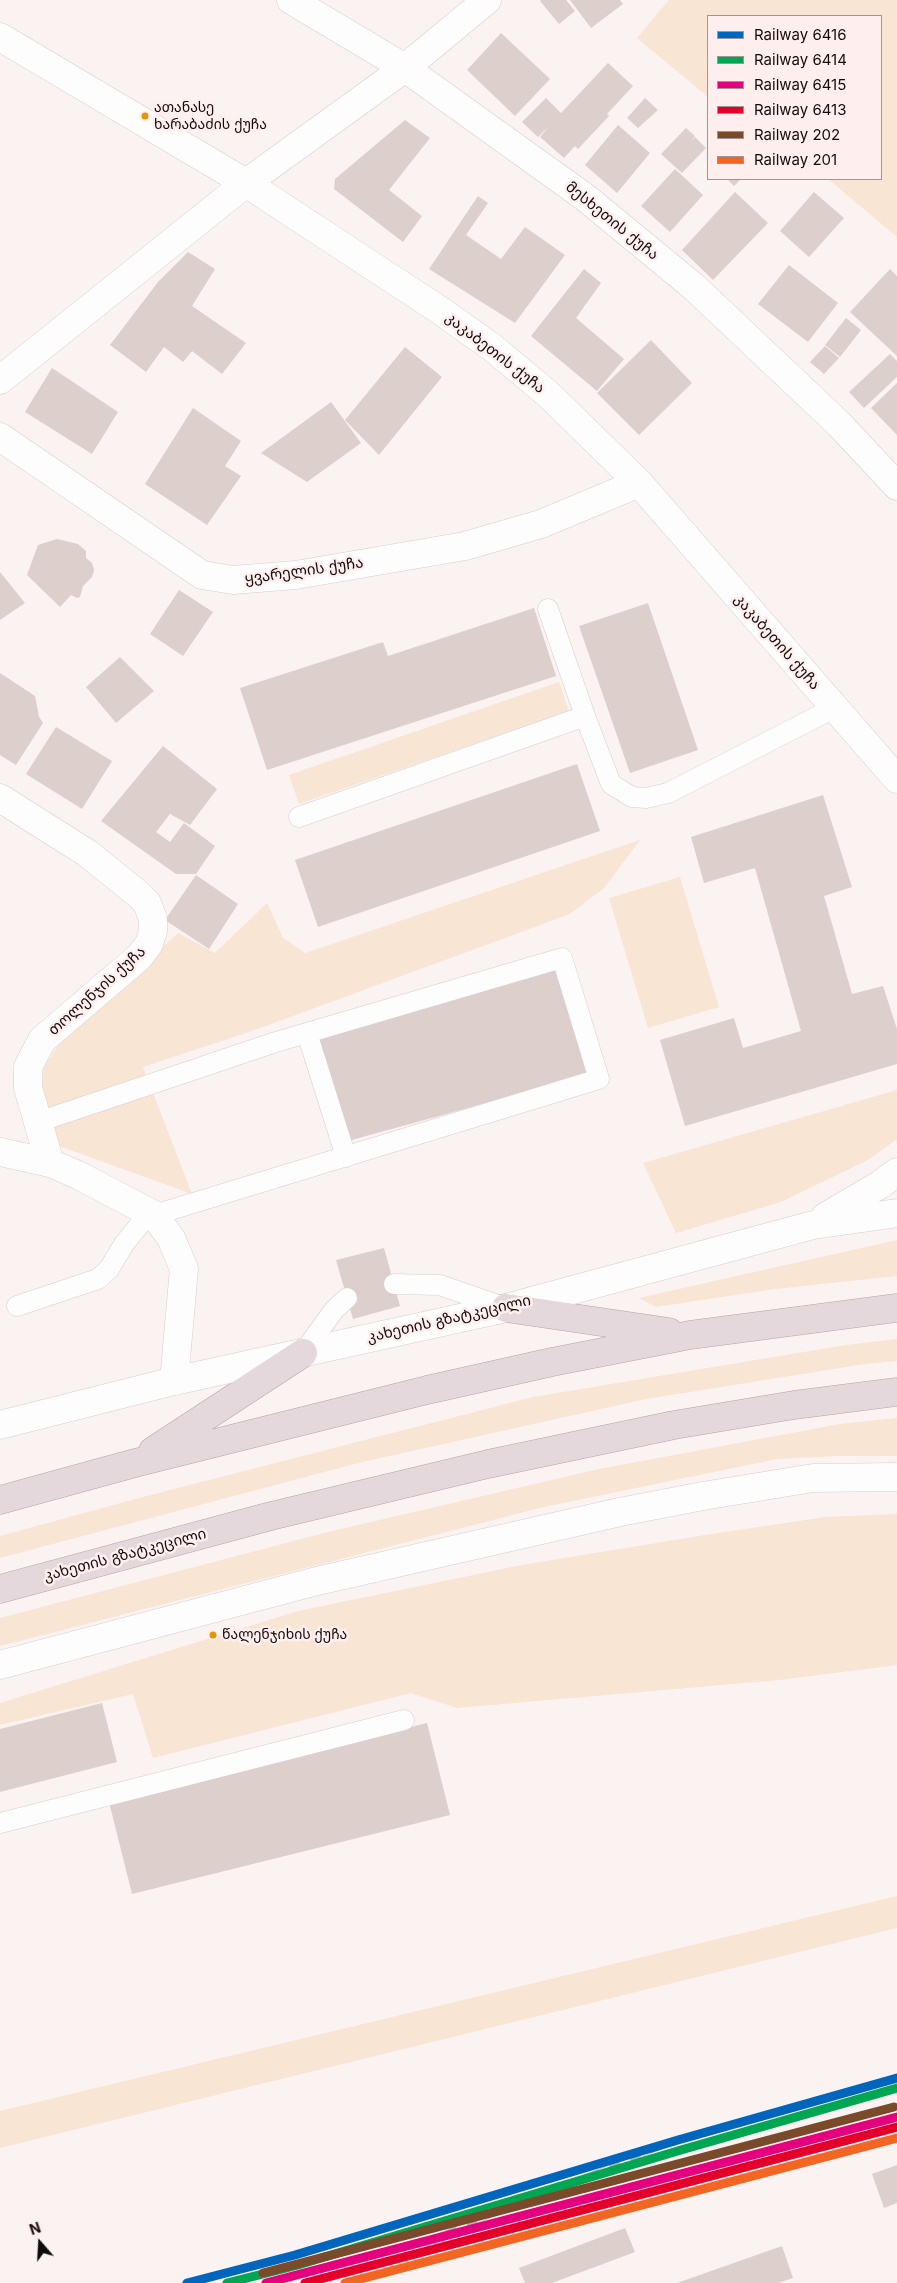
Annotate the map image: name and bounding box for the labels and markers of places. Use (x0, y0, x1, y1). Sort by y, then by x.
place label: ათანასე ხარაბაძის ქუჩა (154, 100, 267, 132)
marker: ათანასე ხარაბაძის ქუჩა (140, 111, 150, 121)
place label: წალენჯიხის ქუჩა (222, 1627, 347, 1643)
marker: წალენჯიხის ქუჩა (208, 1630, 218, 1640)

